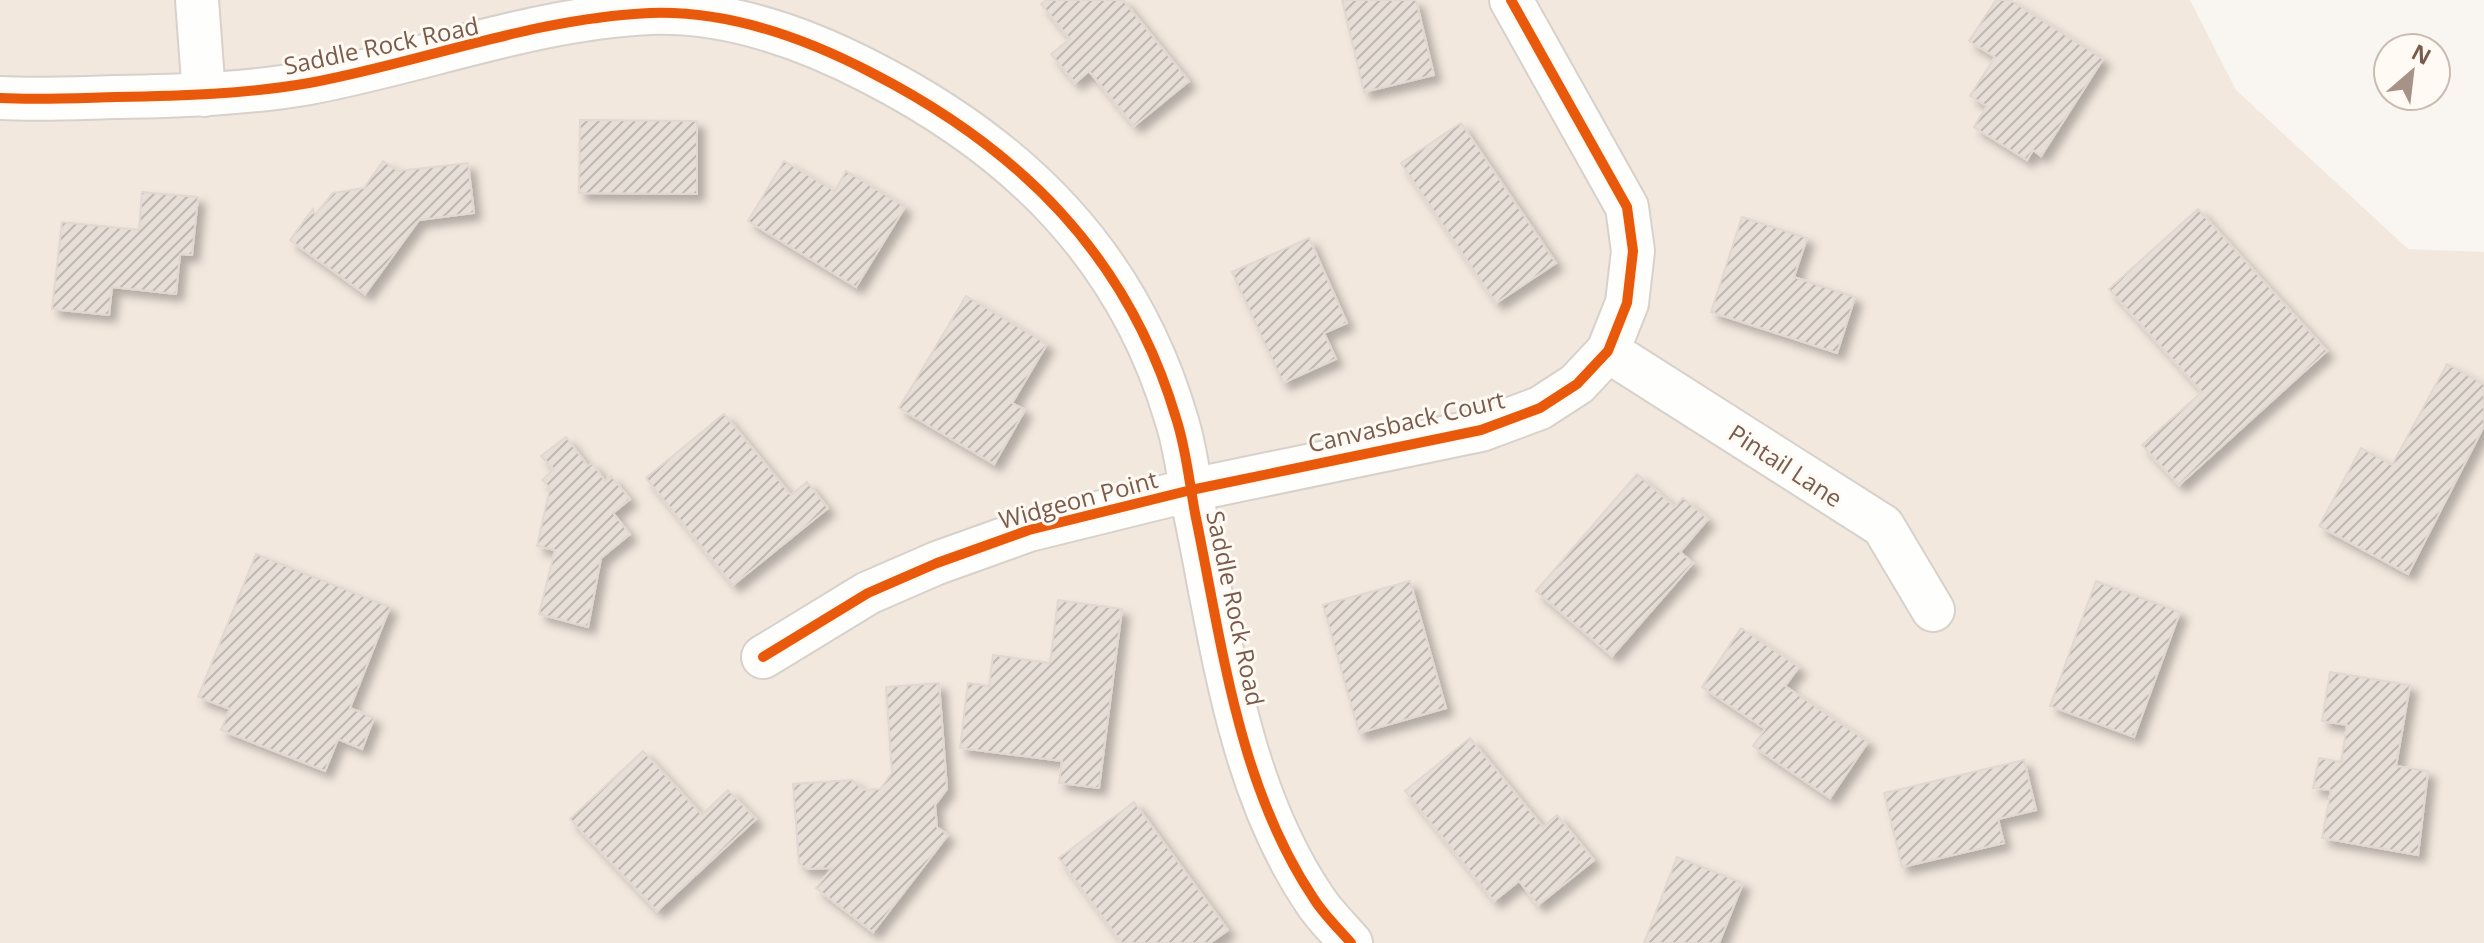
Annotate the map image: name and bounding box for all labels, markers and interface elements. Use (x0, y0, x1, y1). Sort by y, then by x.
street label: Saddle Rock Road (280, 8, 482, 82)
north arrow (2372, 32, 2452, 112)
text: N (2407, 36, 2437, 71)
street label: Canvasback Court (1304, 382, 1508, 460)
street label: Pintail Lane (1723, 416, 1849, 514)
street label: Widgeon Point (995, 462, 1161, 536)
street label: Saddle Rock Road (1199, 507, 1273, 709)

